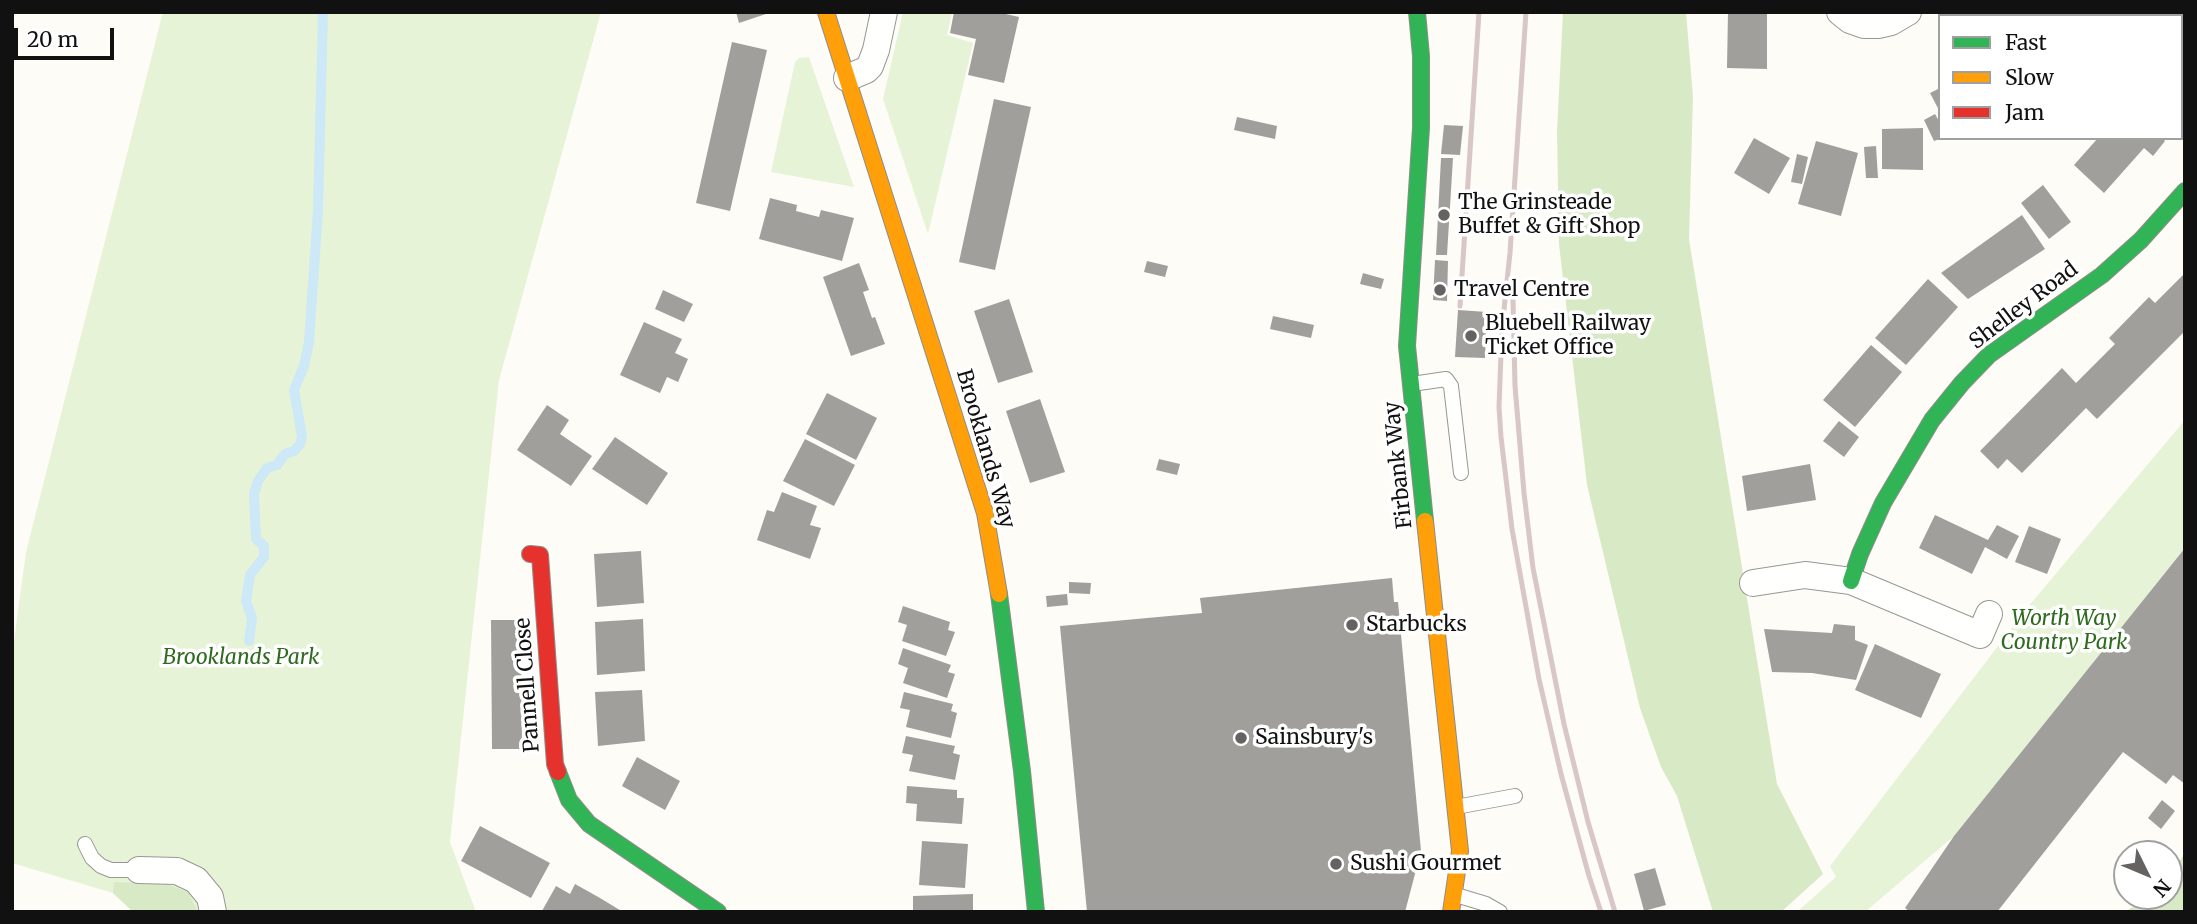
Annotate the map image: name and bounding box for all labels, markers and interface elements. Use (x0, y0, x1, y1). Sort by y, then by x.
scale bar (18, 14, 117, 58)
legend (1938, 14, 2183, 140)
text: 20 m (27, 26, 78, 53)
text: Fast (2005, 29, 2047, 56)
text: Slow (2005, 64, 2054, 91)
text: Jam (2005, 99, 2044, 126)
place label: The Grinsteade Buffet & Gift Shop (1458, 190, 1640, 240)
marker: The Grinsteade Buffet & Gift Shop (1436, 207, 1452, 223)
street label: Shelley Road (1965, 257, 2083, 355)
place label: Travel Centre (1454, 277, 1589, 303)
marker: Travel Centre (1432, 282, 1448, 298)
place label: Bluebell Railway Ticket Office (1485, 311, 1651, 361)
marker: Bluebell Railway Ticket Office (1463, 328, 1479, 344)
street label: Brooklands Way (950, 367, 1020, 531)
street label: Firbank Way (1380, 400, 1418, 530)
park label: Worth Way Country Park (2001, 606, 2127, 656)
place label: Starbucks (1366, 612, 1467, 638)
street label: Pannell Close (511, 617, 545, 753)
marker: Starbucks (1344, 617, 1360, 633)
park label: Brooklands Park (163, 645, 319, 671)
place label: Sainsbury's (1255, 725, 1373, 751)
marker: Sainsbury's (1233, 730, 1249, 746)
north arrow (2113, 840, 2183, 910)
place label: Sushi Gourmet (1350, 851, 1501, 877)
marker: Sushi Gourmet (1328, 856, 1344, 872)
text: N (2148, 874, 2176, 902)

